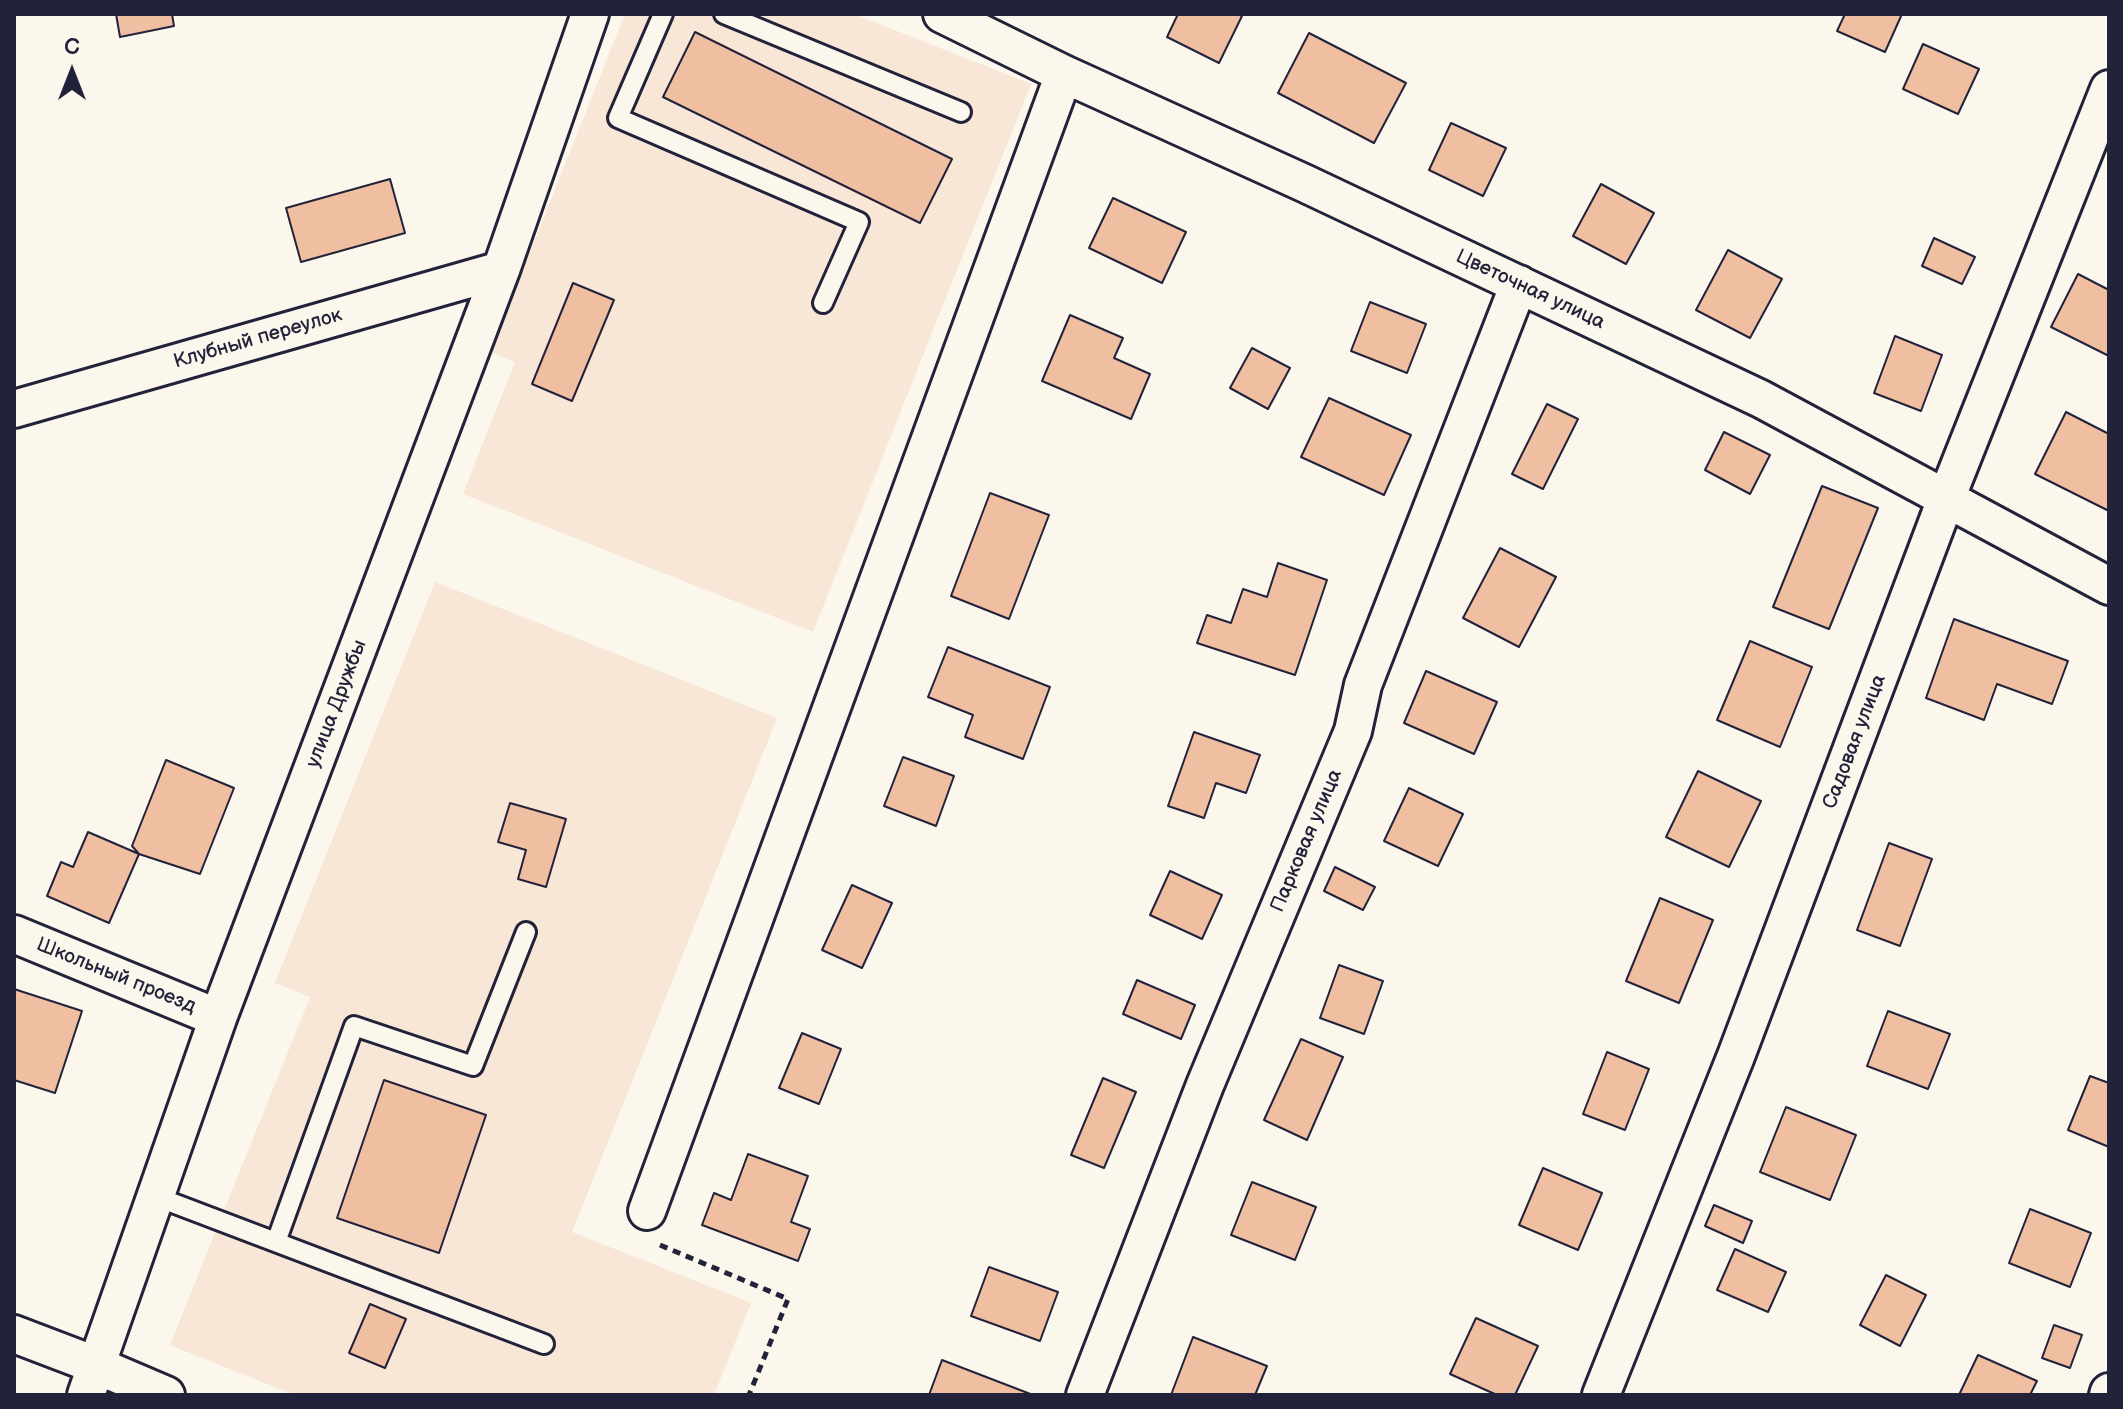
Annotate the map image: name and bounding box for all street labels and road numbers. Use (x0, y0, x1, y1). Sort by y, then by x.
street label: Цветочная улица (1452, 245, 1608, 335)
street label: Клубный переулок (171, 304, 345, 374)
street label: улица Дружбы (302, 637, 372, 771)
street label: Садовая улица (1818, 671, 1892, 813)
street label: Парковая улица (1266, 766, 1348, 916)
street label: Школьный проезд (33, 933, 199, 1019)

